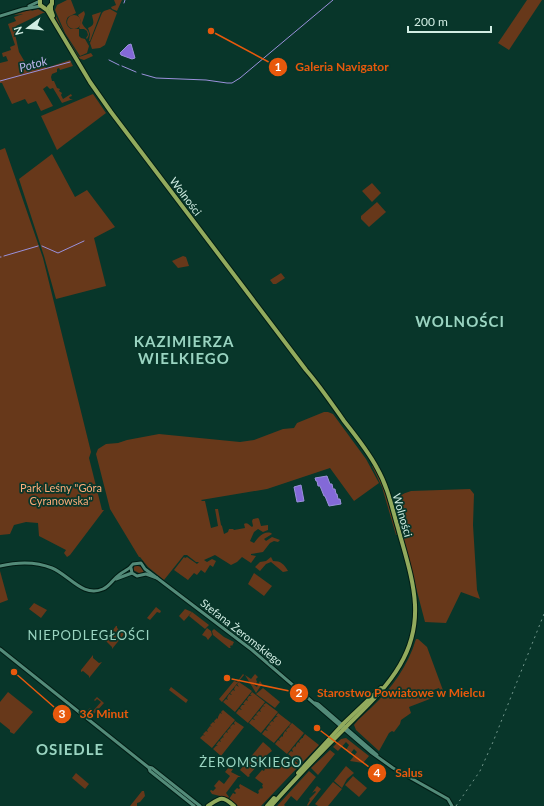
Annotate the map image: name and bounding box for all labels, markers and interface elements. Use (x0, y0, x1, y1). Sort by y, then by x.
north arrow (8, 8, 48, 48)
scale bar (408, 8, 491, 34)
text: 200 m (414, 14, 448, 29)
text: N (10, 25, 25, 37)
water label: Potok (17, 53, 49, 75)
callout: Galeria Navigator (268, 55, 397, 79)
text: 1 (275, 59, 282, 74)
text: Galeria Navigator (295, 59, 389, 74)
street label: Wolności (167, 174, 205, 218)
district label: WOLNOŚCI (415, 312, 505, 330)
district label: KAZIMIERZA WIELKIEGO (134, 332, 234, 367)
park label: Park Leśny "Góra Cyranowska" (20, 481, 102, 507)
street label: Wolności (391, 492, 415, 539)
street label: Stefana Żeromskiego (198, 596, 286, 668)
district label: NIEPODLEGŁOŚCI (28, 627, 150, 643)
callout: Starostwo Powiatowe w Mielcu (289, 681, 493, 705)
text: 2 (296, 685, 303, 700)
text: Starostwo Powiatowe w Mielcu (317, 685, 485, 700)
callout: 36 Minut (52, 702, 137, 726)
text: 3 (59, 706, 66, 721)
text: 36 Minut (79, 706, 129, 721)
district label: OSIEDLE (36, 740, 104, 758)
district label: ŻEROMSKIEGO (199, 754, 303, 770)
callout: Salus (367, 761, 430, 785)
text: 4 (374, 765, 381, 780)
text: Salus (395, 765, 423, 780)

